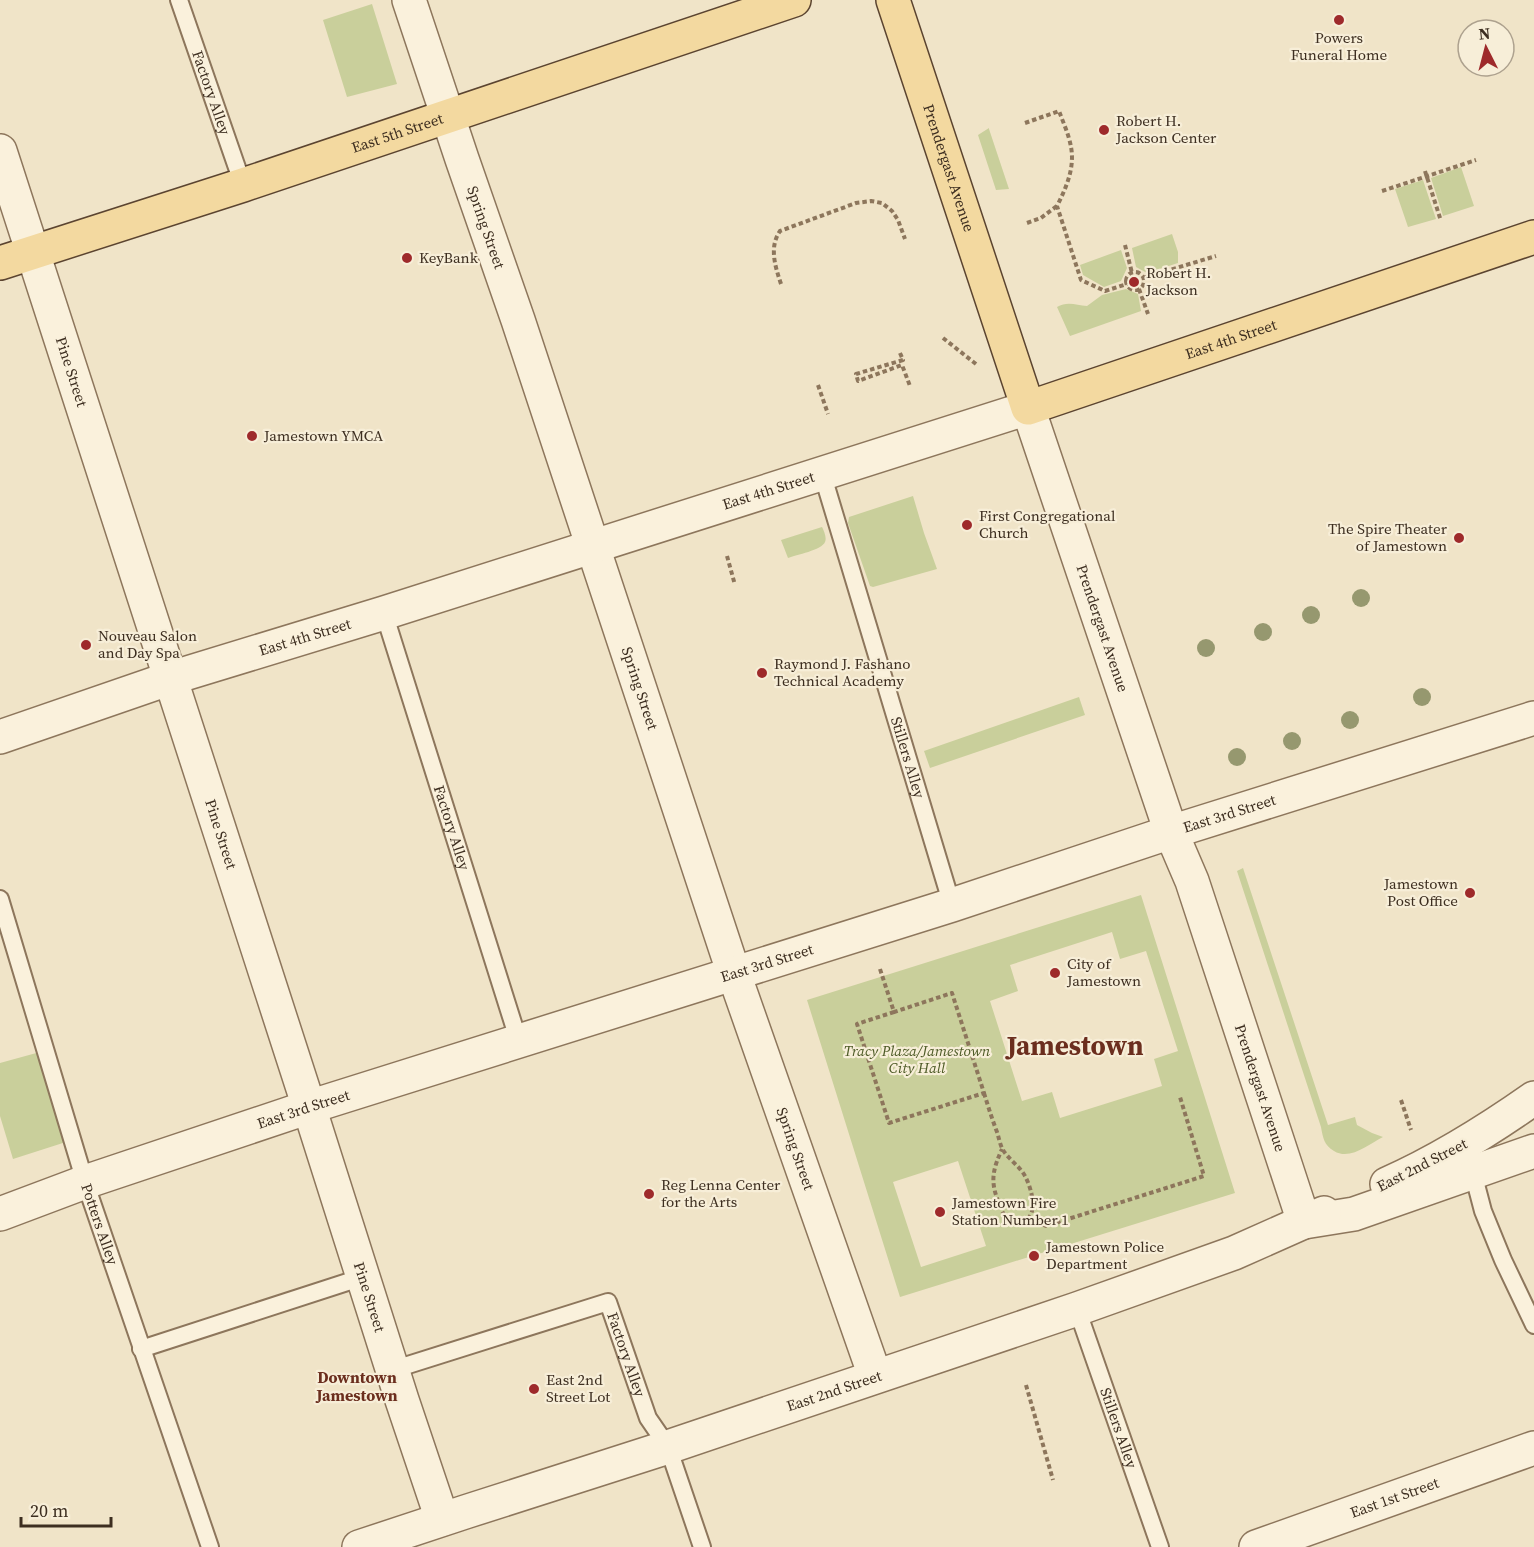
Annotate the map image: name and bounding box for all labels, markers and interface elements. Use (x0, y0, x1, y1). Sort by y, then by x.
marker: Powers Funeral Home (1332, 13, 1346, 27)
north arrow (1456, 18, 1516, 78)
text: N (1477, 21, 1492, 45)
place label: Powers Funeral Home (1291, 27, 1388, 65)
street label: Factory Alley (187, 47, 236, 138)
street label: Prendergast Avenue (918, 101, 980, 235)
street label: East 5th Street (349, 108, 446, 158)
place label: Robert H. Jackson Center (1115, 110, 1217, 148)
marker: Robert H. Jackson Center (1097, 123, 1111, 137)
street label: Spring Street (462, 183, 510, 272)
place label: KeyBank (419, 247, 479, 268)
marker: KeyBank (400, 251, 414, 265)
place label: Robert H. Jackson (1145, 262, 1211, 300)
marker: Robert H. Jackson (1127, 275, 1141, 289)
street label: East 4th Street (1182, 314, 1279, 364)
street label: Pine Street (51, 334, 93, 409)
place label: Jamestown YMCA (263, 425, 383, 446)
marker: Jamestown YMCA (245, 429, 259, 443)
street label: East 4th Street (720, 466, 817, 515)
place label: First Congregational Church (979, 505, 1116, 543)
marker: First Congregational Church (960, 518, 974, 532)
place label: The Spire Theater of Jamestown (1328, 518, 1448, 556)
marker: The Spire Theater of Jamestown (1452, 531, 1466, 545)
street label: Prendergast Avenue (1072, 562, 1134, 695)
street label: East 4th Street (256, 613, 354, 661)
place label: Nouveau Salon and Day Spa (98, 625, 197, 663)
marker: Nouveau Salon and Day Spa (79, 638, 93, 652)
street label: Spring Street (617, 644, 664, 733)
place label: Raymond J. Fashano Technical Academy (774, 653, 911, 691)
marker: Raymond J. Fashano Technical Academy (755, 666, 769, 680)
street label: Stillers Alley (886, 714, 930, 801)
street label: Factory Alley (429, 782, 475, 873)
street label: East 3rd Street (1180, 789, 1278, 838)
street label: Pine Street (200, 796, 242, 872)
place label: Jamestown Post Office (1383, 873, 1458, 911)
marker: Jamestown Post Office (1463, 886, 1477, 900)
street label: East 3rd Street (718, 938, 816, 987)
place label: City of Jamestown (1066, 953, 1141, 991)
marker: City of Jamestown (1048, 966, 1062, 980)
street label: Prendergast Avenue (1230, 1021, 1291, 1155)
district label: Jamestown (1004, 1027, 1144, 1064)
park label: Tracy Plaza/Jamestown City Hall (844, 1040, 991, 1078)
street label: East 3rd Street (254, 1084, 352, 1134)
street label: Spring Street (772, 1104, 820, 1193)
street label: East 2nd Street (1373, 1133, 1471, 1196)
place label: Reg Lenna Center for the Arts (661, 1174, 781, 1212)
street label: Potters Alley (76, 1181, 124, 1268)
marker: Reg Lenna Center for the Arts (642, 1187, 656, 1201)
place label: Jamestown Fire Station Number 1 (951, 1192, 1069, 1230)
marker: Jamestown Fire Station Number 1 (933, 1205, 947, 1219)
place label: Jamestown Police Department (1045, 1236, 1164, 1274)
marker: Jamestown Police Department (1027, 1249, 1041, 1263)
street label: Pine Street (349, 1259, 391, 1335)
street label: Factory Alley (602, 1309, 651, 1400)
street label: East 2nd Street (784, 1365, 884, 1416)
district label: Downtown Jamestown (315, 1366, 398, 1406)
place label: East 2nd Street Lot (546, 1369, 610, 1407)
marker: East 2nd Street Lot (527, 1382, 541, 1396)
street label: Stillers Alley (1095, 1385, 1143, 1471)
street label: East 1st Street (1347, 1472, 1442, 1523)
scale bar (21, 1490, 111, 1528)
text: 20 m (30, 1498, 68, 1523)

